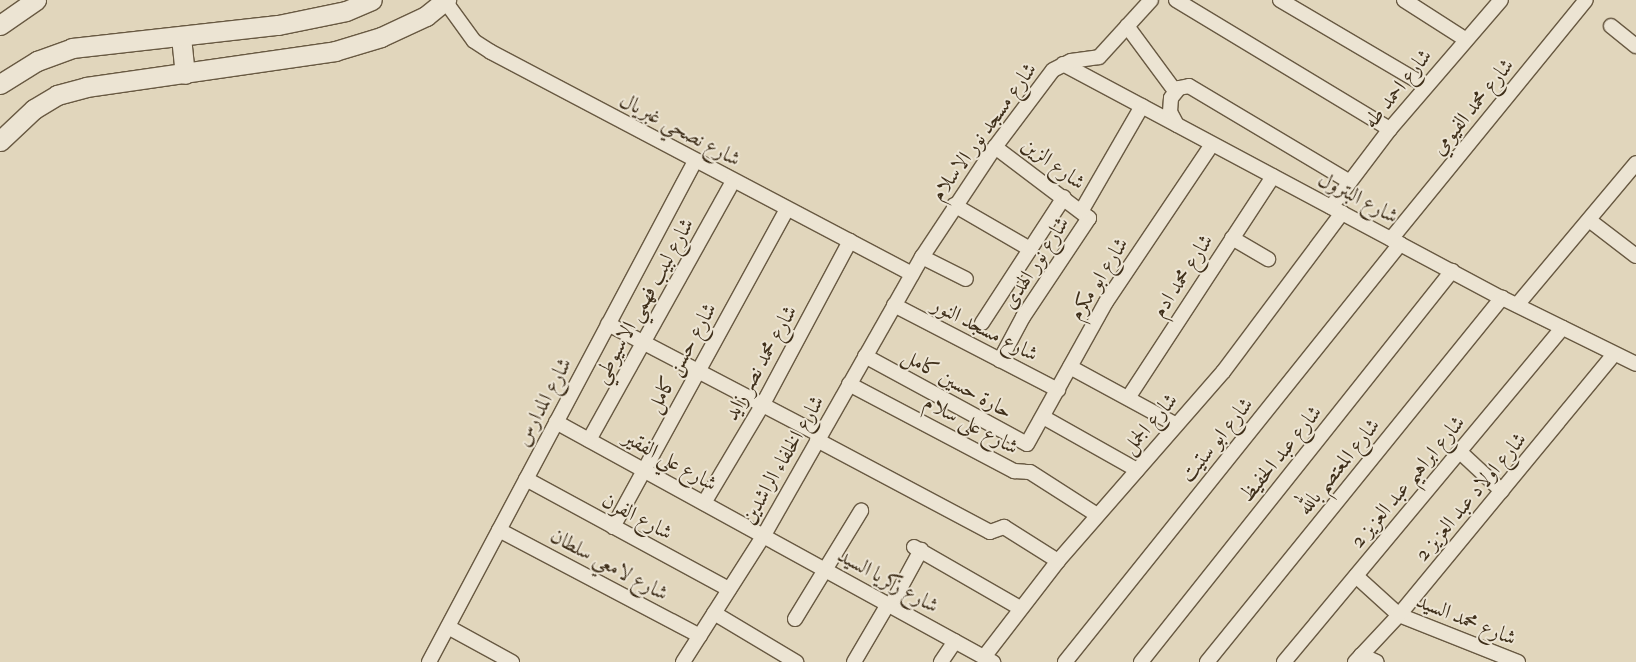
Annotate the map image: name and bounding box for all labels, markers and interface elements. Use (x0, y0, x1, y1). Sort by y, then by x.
street label: شارع احمد طه (1358, 44, 1438, 134)
street label: شارع محمد الفيومي (1426, 54, 1520, 160)
street label: شارع مسجد نور الاسلام (925, 58, 1043, 206)
street label: شارع نصحي غبريال (615, 88, 745, 172)
street label: شارع الزين (1016, 132, 1090, 196)
street label: شارع البترول (1314, 166, 1402, 230)
street label: شارع نور الهدى (997, 212, 1075, 314)
street label: شارع لبيب فهمي الاسيوطي (588, 214, 700, 388)
street label: شارع محمد ادم (1147, 230, 1219, 322)
street label: شارع ابو مكرم (1064, 233, 1134, 325)
street label: شارع مسجد النور (928, 293, 1042, 367)
street label: شارع حسن كامل (641, 299, 723, 417)
street label: شارع محمد نصر زايد (719, 301, 803, 425)
street label: حارة حسين كامل (897, 343, 1017, 425)
street label: شارع المدارس (510, 353, 578, 451)
street label: شارع الجمل (1117, 388, 1183, 460)
street label: شارع على سلام (919, 390, 1023, 460)
street label: شارع الخلفاء الراشدين (736, 391, 830, 529)
street label: شارع ابو ستيت (1175, 393, 1259, 487)
street label: شارع عبد الحفيظ (1234, 401, 1328, 507)
street label: شارع ابراهيم عبد العزيز 2 (1345, 411, 1471, 553)
street label: شارع المعتصم بالله (1292, 414, 1386, 520)
street label: شارع علي الفقير (619, 425, 721, 497)
street label: شارع اولاد عبد العزيز 2 (1410, 427, 1532, 567)
street label: شارع الفرن (597, 488, 677, 546)
street label: شارع لامعي سلطان (546, 523, 672, 607)
street label: شارع زكريا السيد (833, 543, 943, 619)
street label: شارع محمد السيد (1412, 589, 1520, 651)

